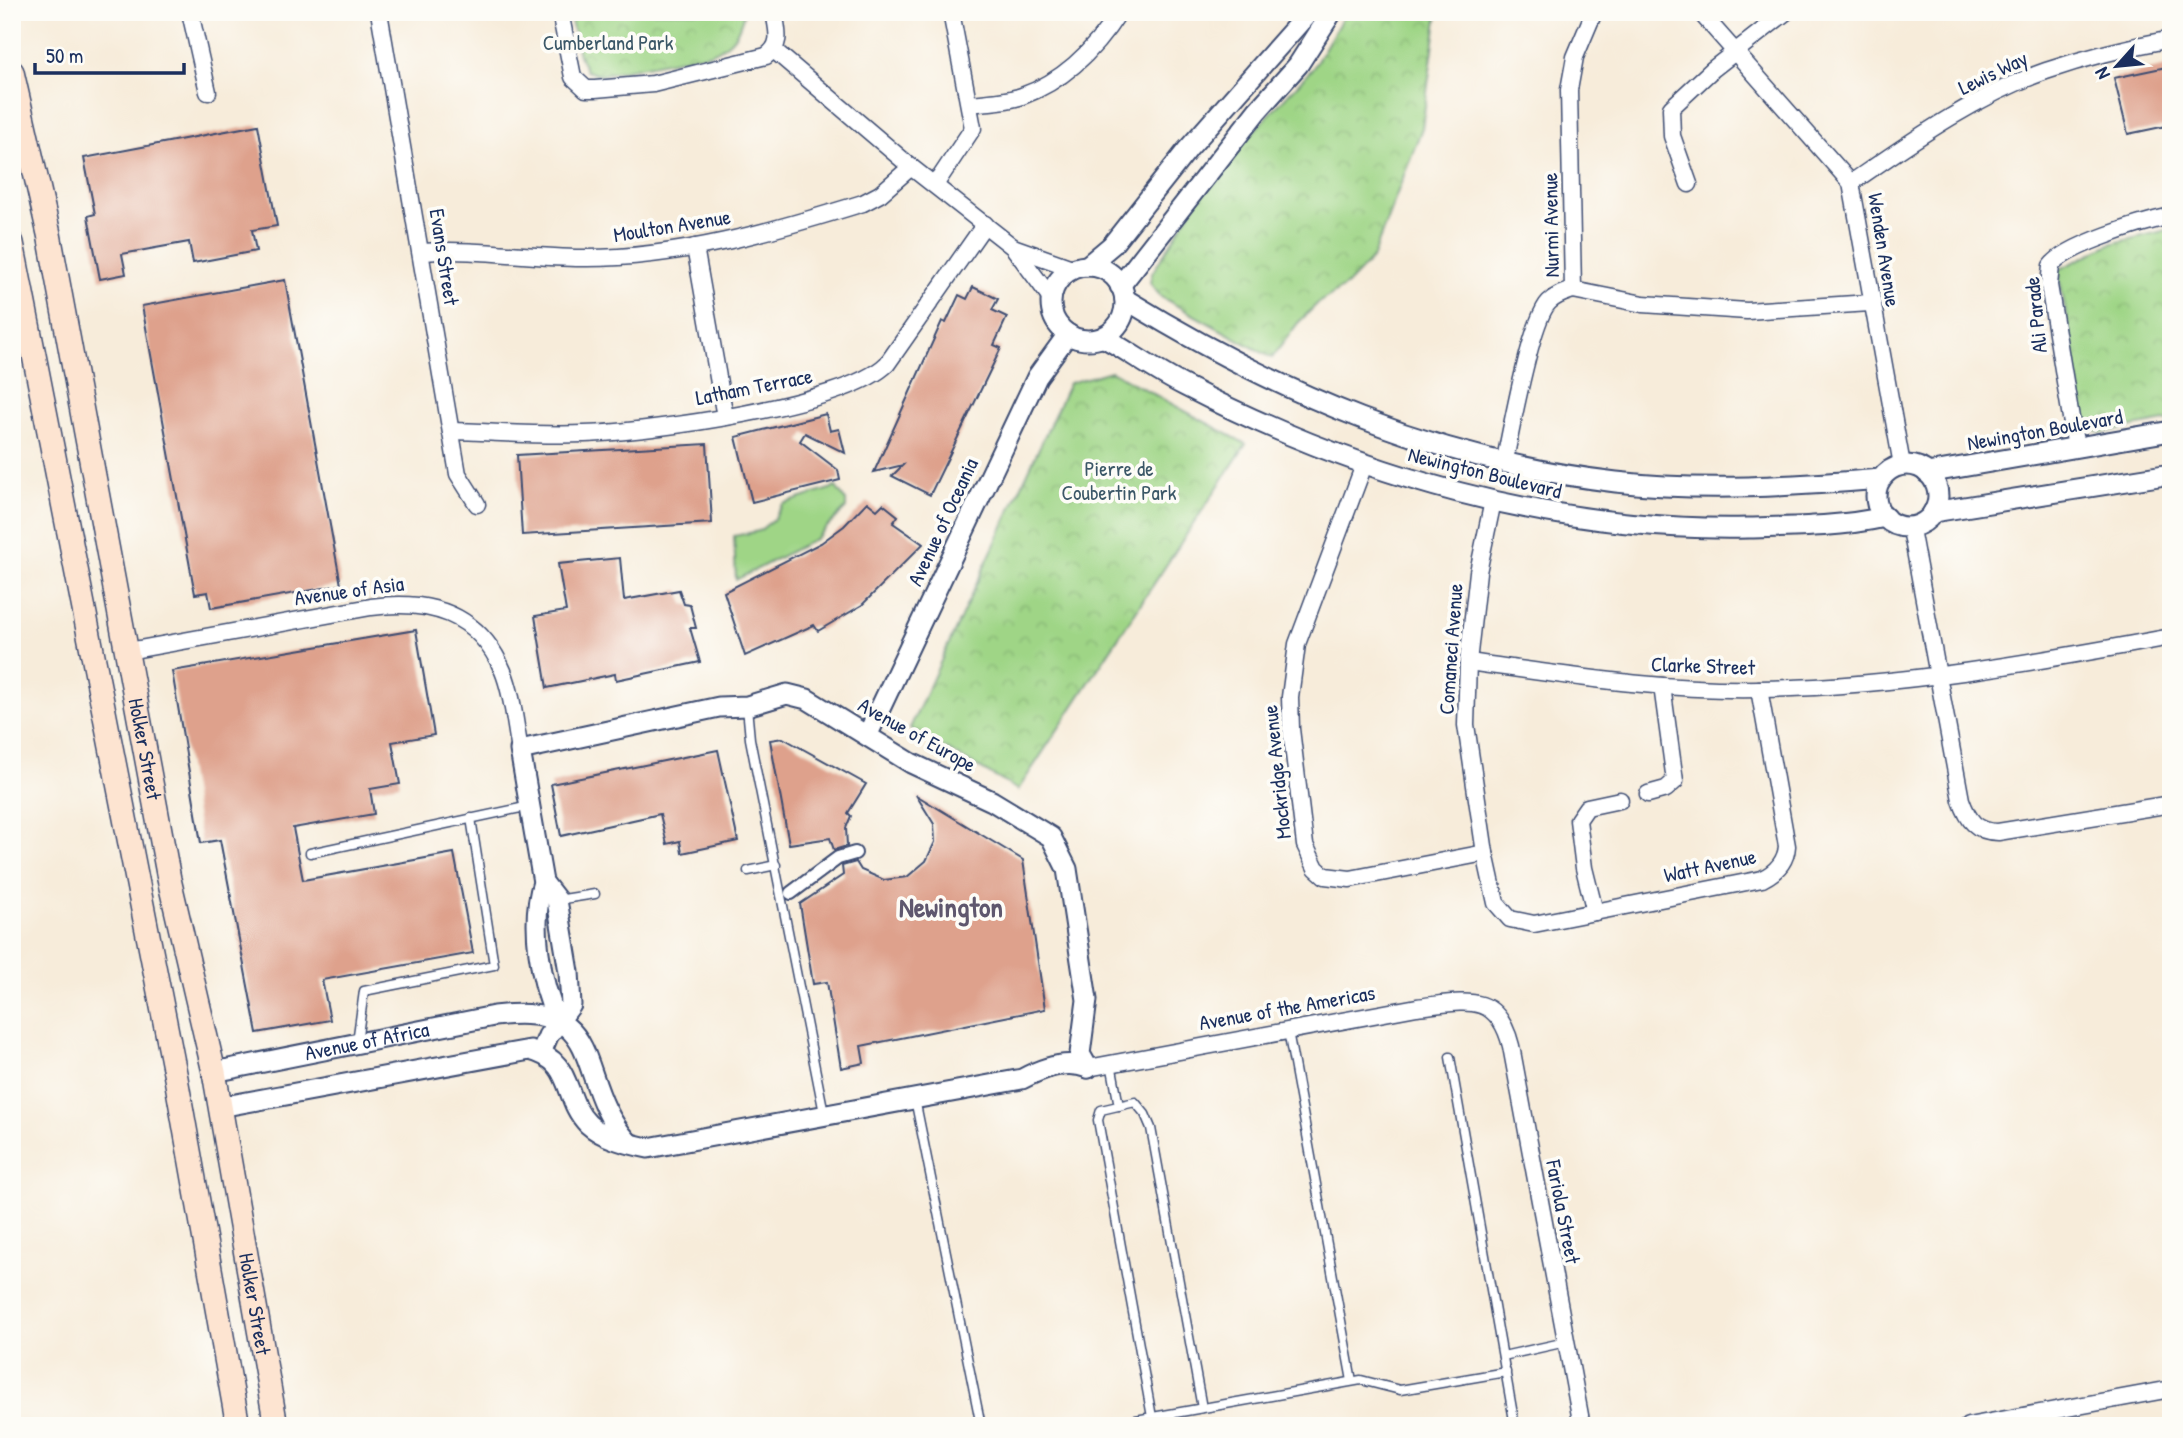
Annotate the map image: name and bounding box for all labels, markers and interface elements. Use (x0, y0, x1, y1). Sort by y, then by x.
park label: Cumberland Park (543, 28, 674, 57)
scale bar (35, 32, 184, 76)
north arrow (2082, 32, 2152, 102)
text: 50 m (46, 41, 83, 70)
street label: Lewis Way (1953, 43, 2032, 102)
text: N (2088, 63, 2116, 84)
street label: Nurmi Avenue (1535, 172, 1566, 278)
street label: Wenden Avenue (1861, 191, 1908, 309)
street label: Moulton Avenue (611, 202, 733, 249)
street label: Evans Street (423, 207, 467, 308)
street label: Ali Parade (2017, 275, 2054, 355)
street label: Latham Terrace (693, 361, 815, 412)
street label: Newington Boulevard (1965, 402, 2125, 457)
street label: Newington Boulevard (1405, 439, 1565, 506)
street label: Avenue of Oceania (900, 453, 985, 590)
park label: Pierre de Coubertin Park (1062, 454, 1177, 507)
street label: Avenue of Asia (292, 568, 406, 613)
street label: Comaneci Avenue (1431, 582, 1470, 715)
street label: Clarke Street (1650, 649, 1756, 682)
street label: Avenue of Europe (853, 690, 981, 779)
street label: Holker Street (122, 696, 169, 803)
street label: Mockridge Avenue (1255, 704, 1298, 840)
street label: Watt Avenue (1661, 842, 1759, 889)
district label: Newington (899, 888, 1003, 927)
street label: Avenue of the Americas (1197, 978, 1377, 1037)
street label: Avenue of Africa (302, 1014, 431, 1067)
street label: Fariola Street (1539, 1157, 1588, 1267)
street label: Holker Street (232, 1251, 278, 1358)

